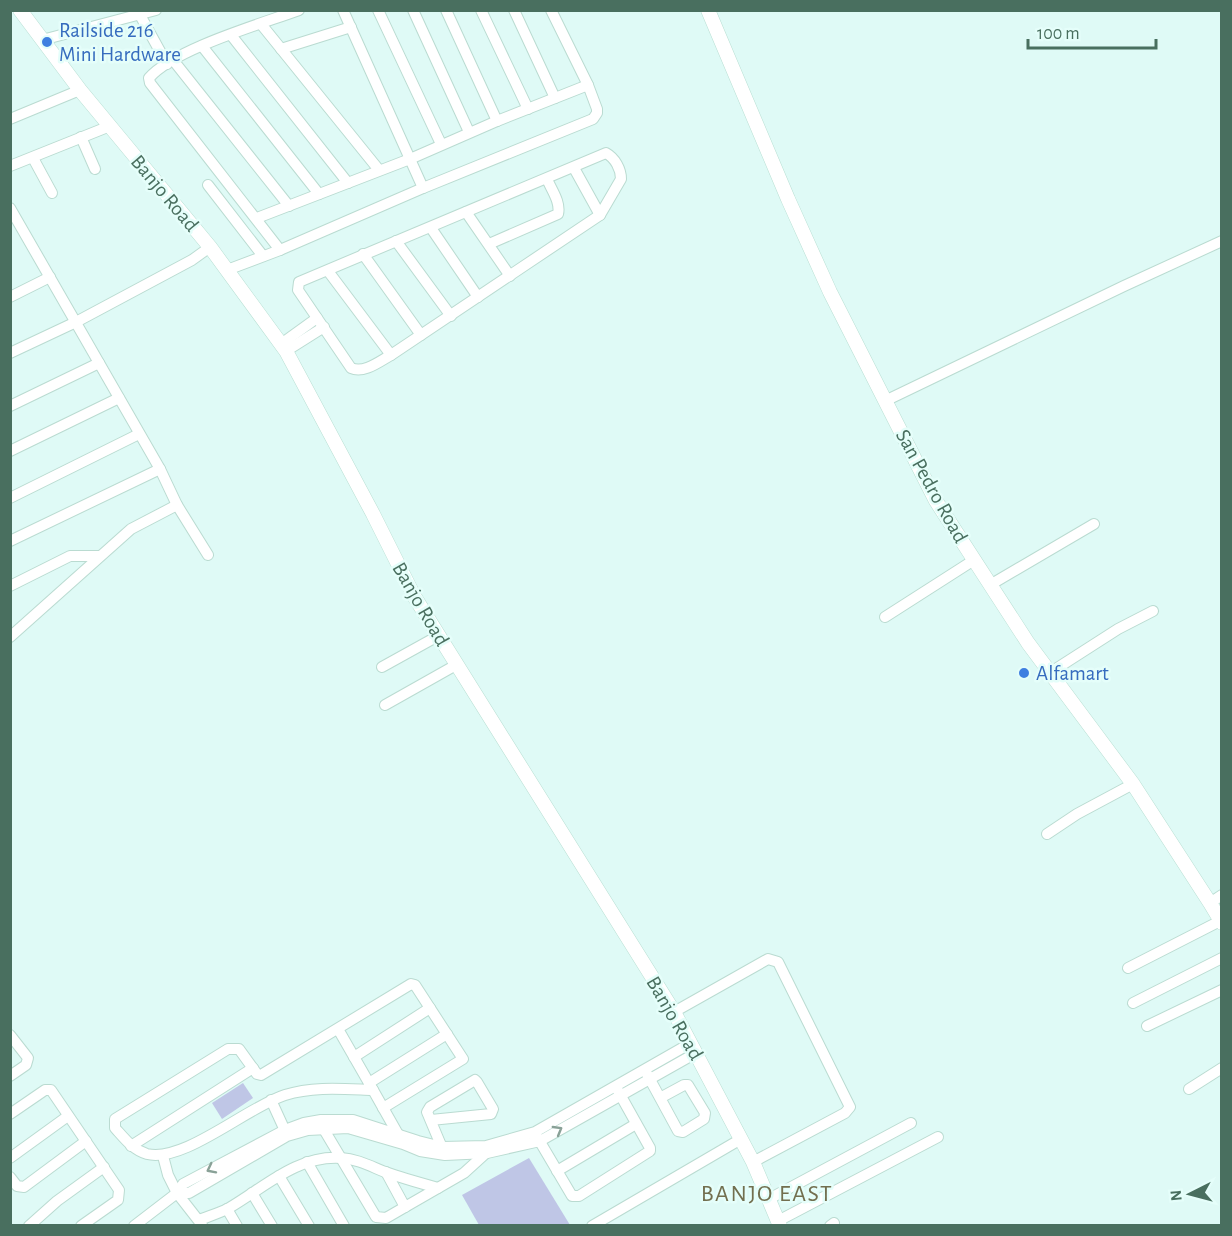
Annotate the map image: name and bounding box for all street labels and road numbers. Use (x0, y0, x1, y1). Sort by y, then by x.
street label: Banjo Road (127, 151, 203, 236)
street label: San Pedro Road (892, 426, 971, 547)
street label: Banjo Road (388, 559, 453, 650)
street label: Banjo Road (642, 973, 707, 1064)

